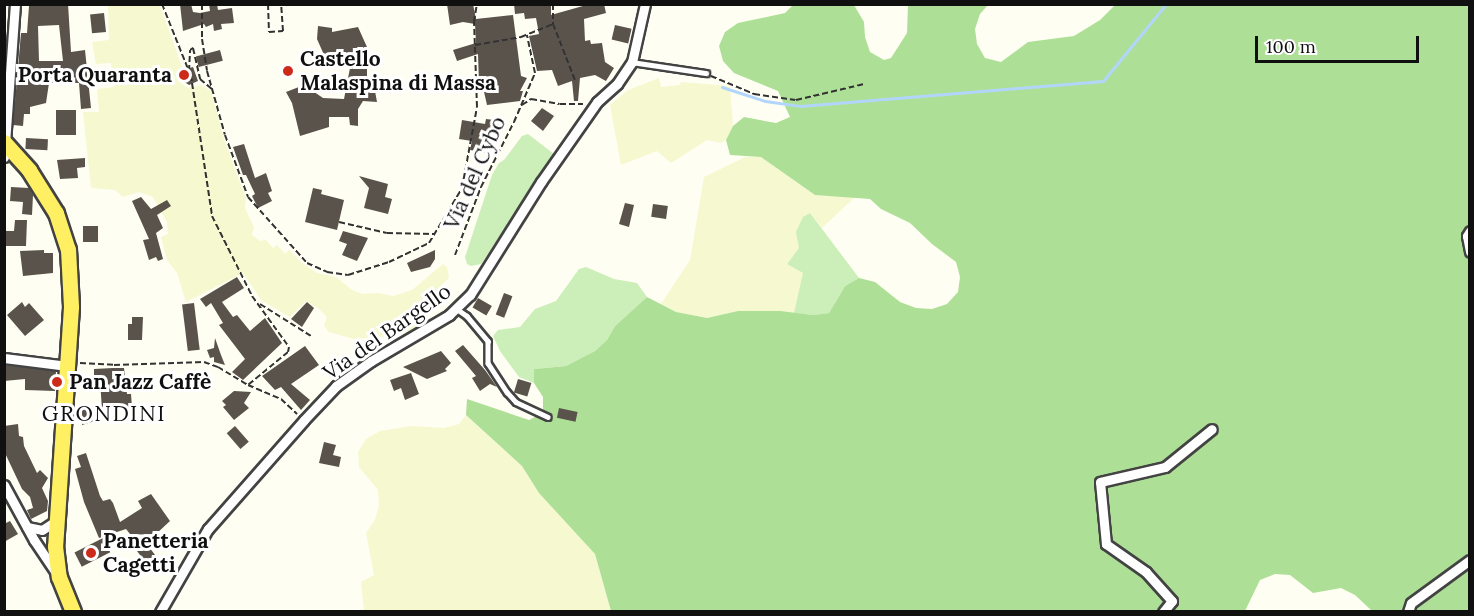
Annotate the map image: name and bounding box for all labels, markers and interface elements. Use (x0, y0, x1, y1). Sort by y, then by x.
scale bar (1258, 24, 1422, 62)
text: 100 m (1266, 35, 1316, 58)
place label: Castello Malaspina di Massa (300, 46, 496, 96)
place label: Porta Quaranta (18, 62, 172, 88)
marker: Castello Malaspina di Massa (281, 64, 295, 78)
marker: Porta Quaranta (177, 68, 191, 82)
street label: Via del Cybo (439, 113, 511, 233)
street label: Via del Bargello (318, 279, 456, 385)
place label: Pan Jazz Caffè (69, 369, 211, 395)
marker: Pan Jazz Caffè (50, 375, 64, 389)
district label: GRONDINI (42, 401, 166, 427)
place label: Panetteria Cagetti (103, 528, 209, 578)
marker: Panetteria Cagetti (84, 546, 98, 560)

